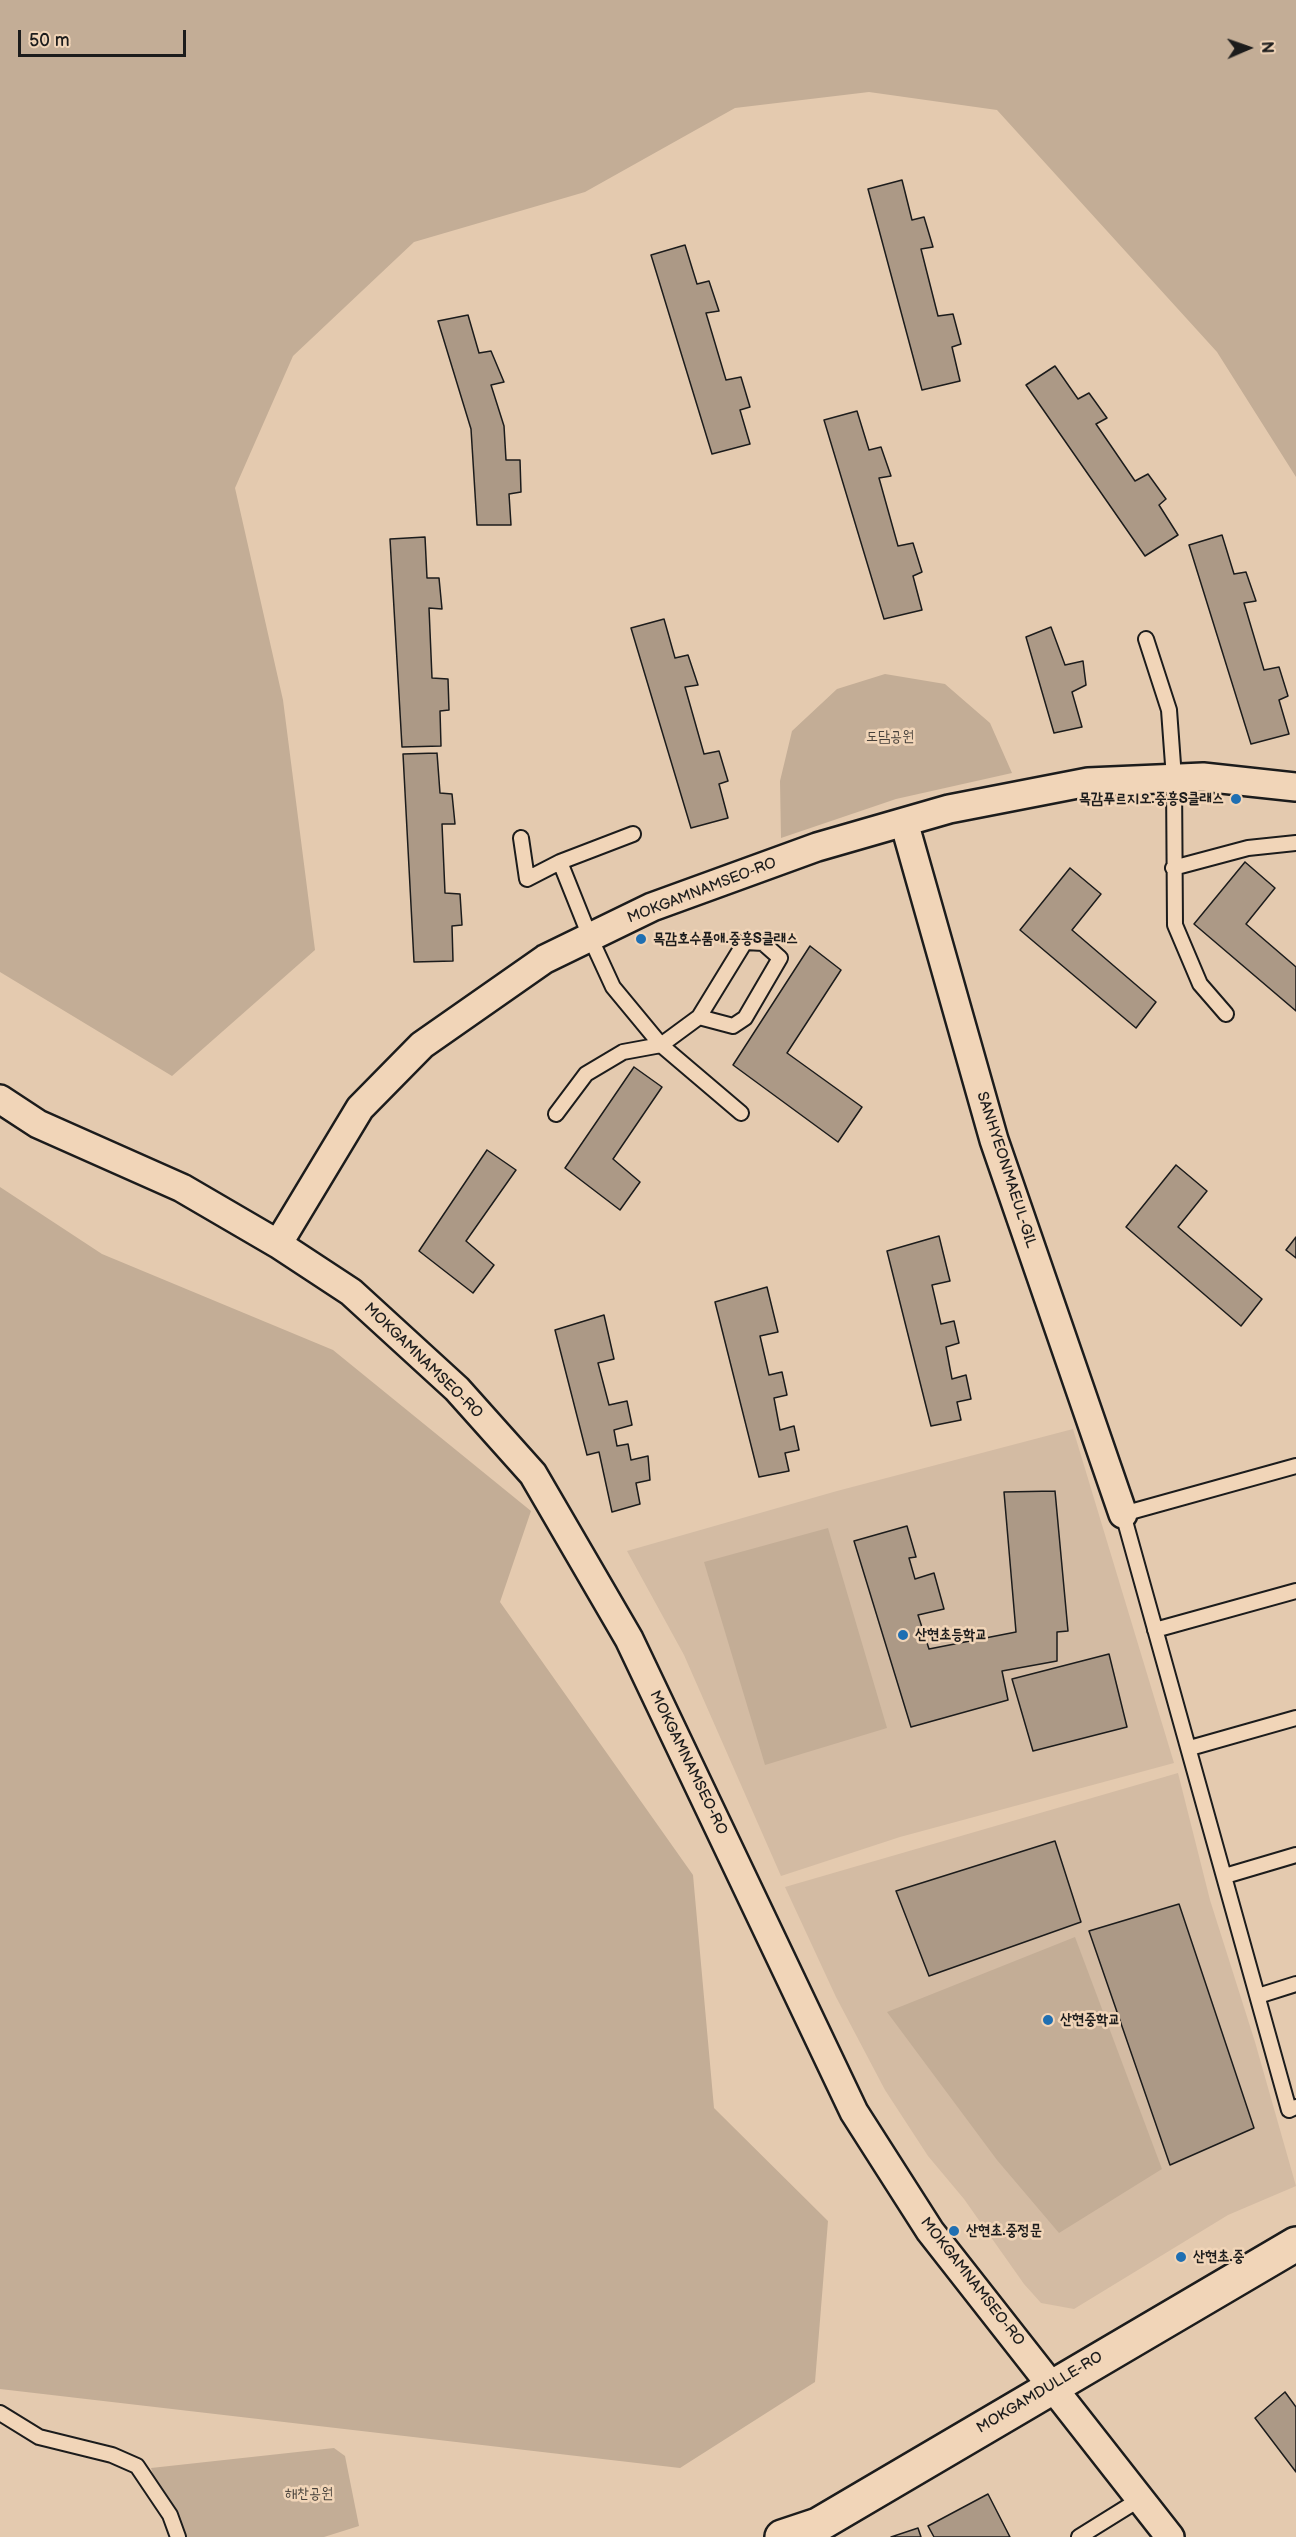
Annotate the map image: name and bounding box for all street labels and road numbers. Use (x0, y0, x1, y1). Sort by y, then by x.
street label: MOKGAMNAMSEO-RO (625, 854, 779, 928)
street label: SANHYEONMAEUL-GIL (972, 1090, 1040, 1250)
street label: MOKGAMNAMSEO-RO (360, 1300, 486, 1422)
street label: MOKGAMNAMSEO-RO (645, 1688, 731, 1838)
street label: MOKGAMNAMSEO-RO (916, 2214, 1028, 2350)
street label: MOKGAMDULLE-RO (974, 2348, 1106, 2438)

